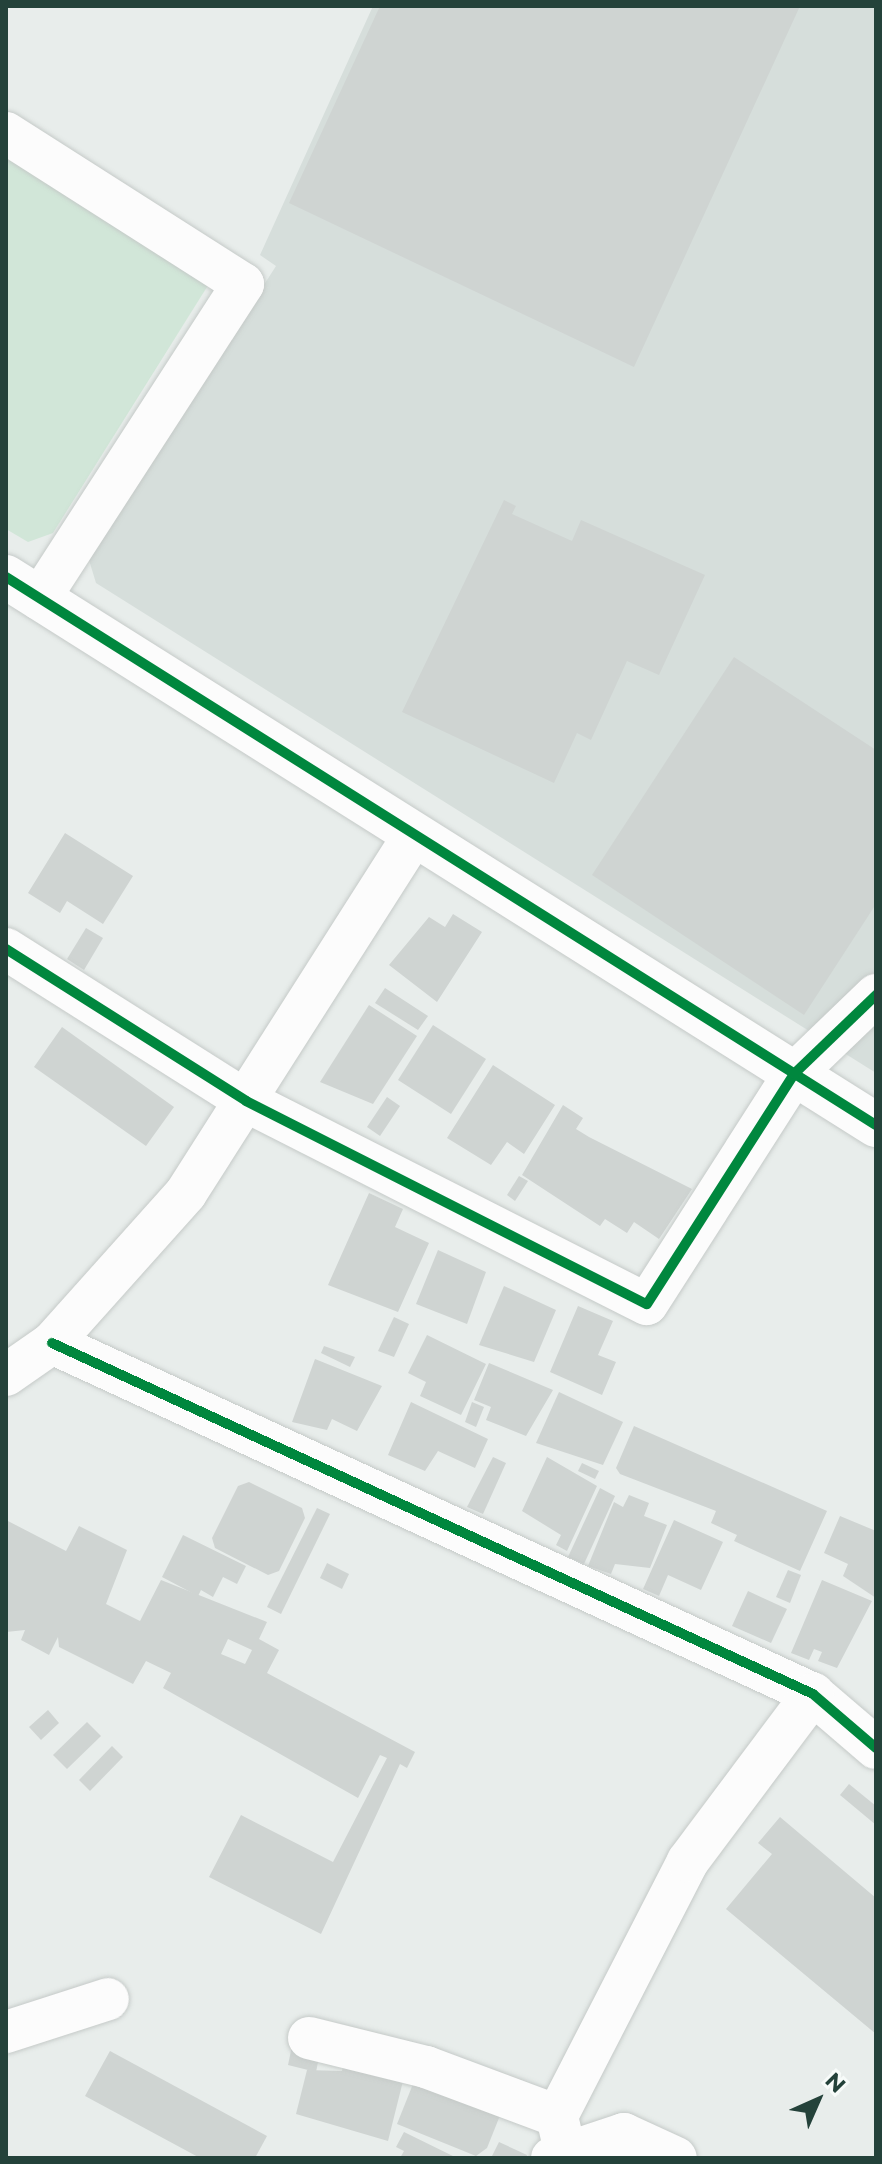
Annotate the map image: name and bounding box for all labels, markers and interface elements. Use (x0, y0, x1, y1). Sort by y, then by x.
north arrow (778, 2060, 858, 2140)
text: N (819, 2067, 851, 2099)

